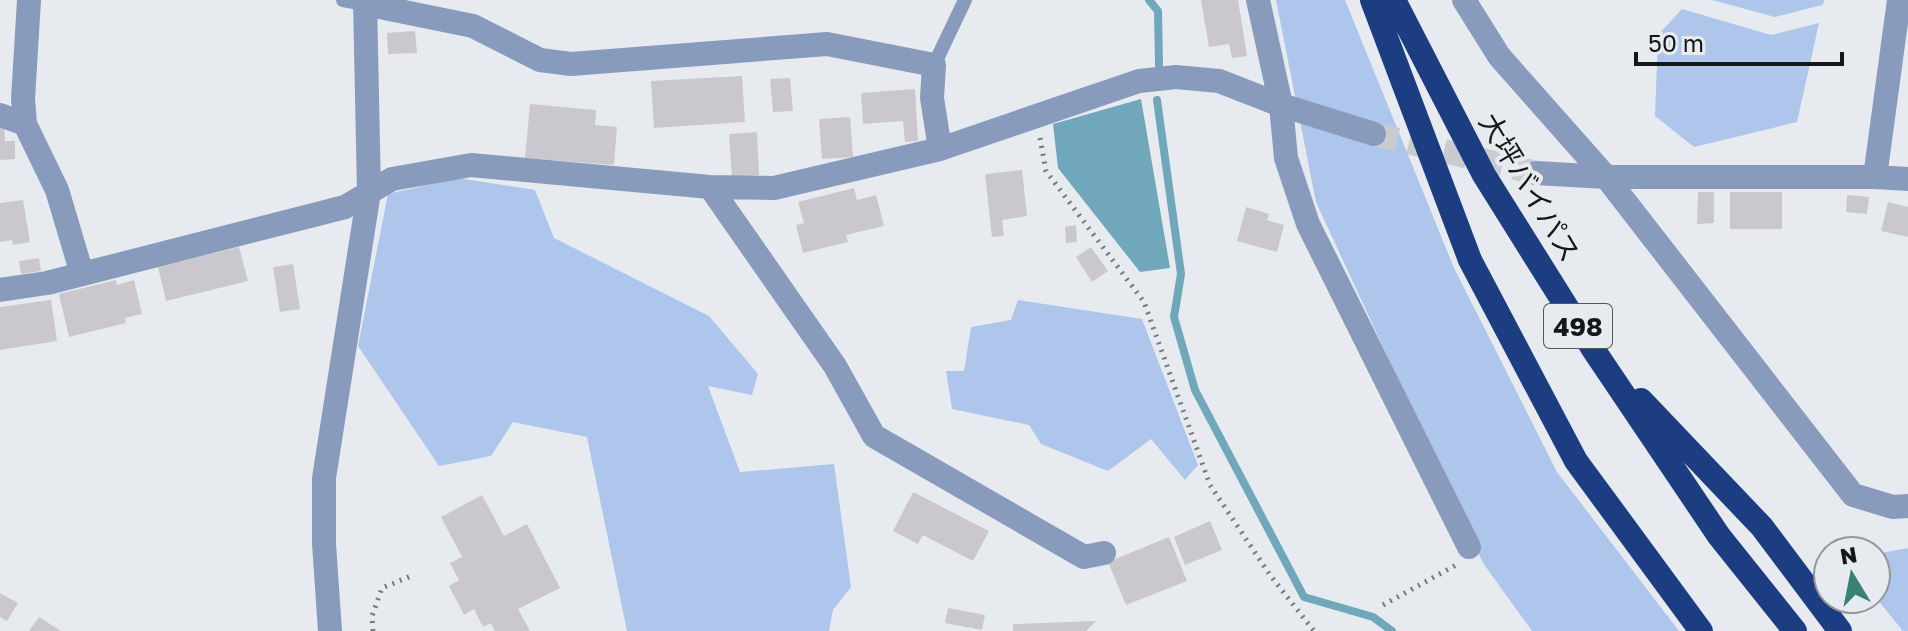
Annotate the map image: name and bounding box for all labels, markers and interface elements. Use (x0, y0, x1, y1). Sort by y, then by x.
scale bar (1636, 16, 1842, 66)
text: 50 m (1648, 28, 1704, 57)
street label: 大坪バイパス (1473, 107, 1587, 267)
road number: 498 (1544, 304, 1612, 348)
north arrow (1812, 535, 1892, 615)
text: N (1838, 540, 1859, 570)

